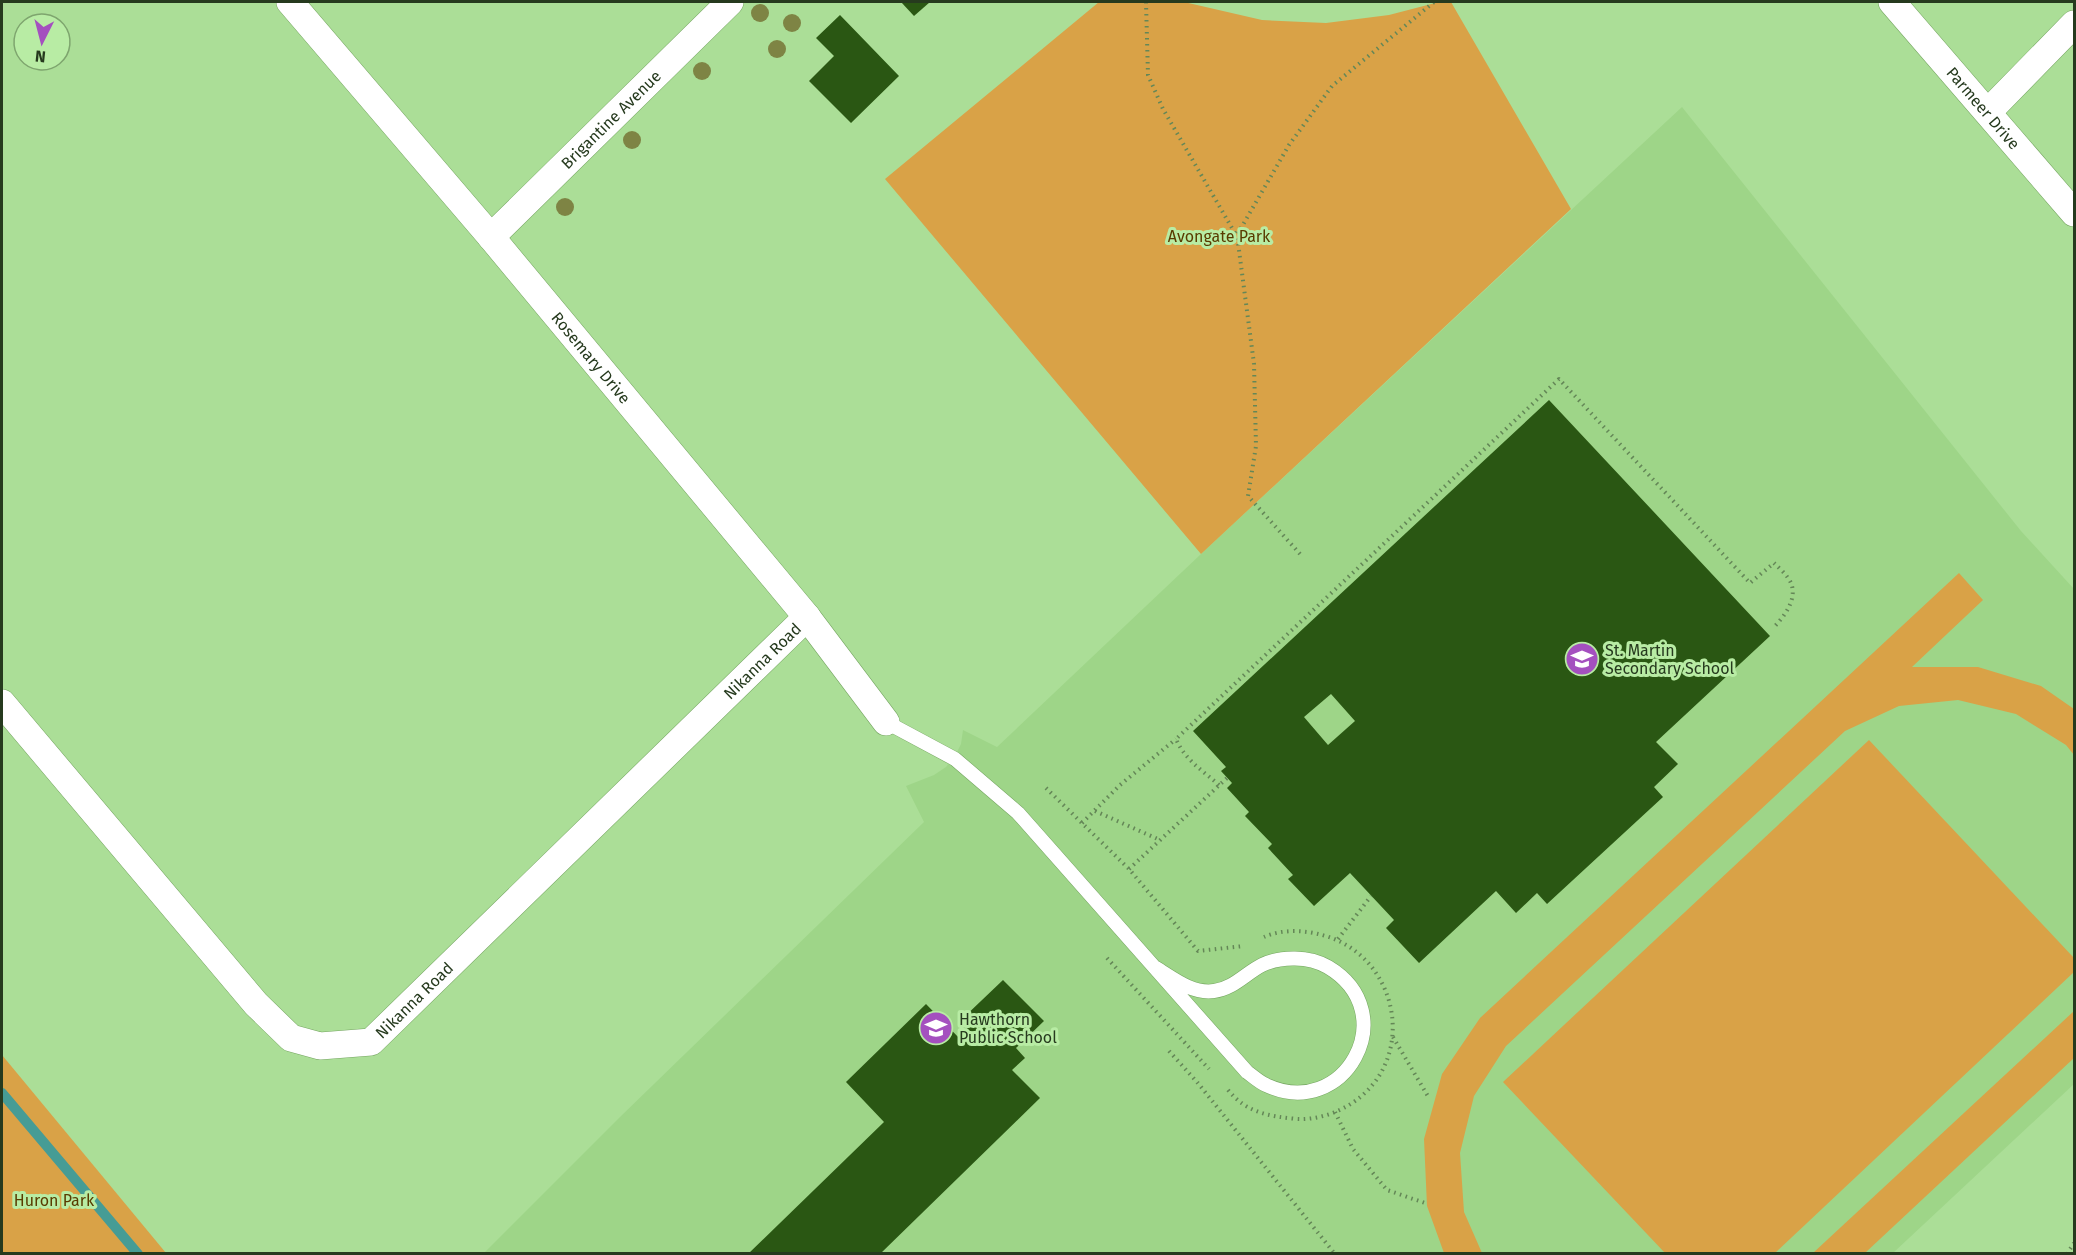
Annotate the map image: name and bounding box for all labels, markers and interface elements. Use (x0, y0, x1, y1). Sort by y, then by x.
north arrow (12, 12, 72, 72)
text: N (34, 46, 47, 66)
street label: Parmeer Drive (1942, 63, 2024, 153)
street label: Brigantine Avenue (557, 66, 665, 173)
park label: Avongate Park (1168, 227, 1271, 246)
street label: Rosemary Drive (547, 308, 634, 408)
street label: Nikanna Road (720, 619, 805, 703)
school or university icon: St. Martin Secondary School (1564, 641, 1600, 677)
place label: St. Martin Secondary School (1605, 641, 1734, 678)
street label: Nikanna Road (372, 958, 457, 1042)
school or university icon: Hawthorn Public School (918, 1010, 954, 1046)
place label: Hawthorn Public School (959, 1010, 1057, 1047)
park label: Huron Park (14, 1191, 95, 1210)

